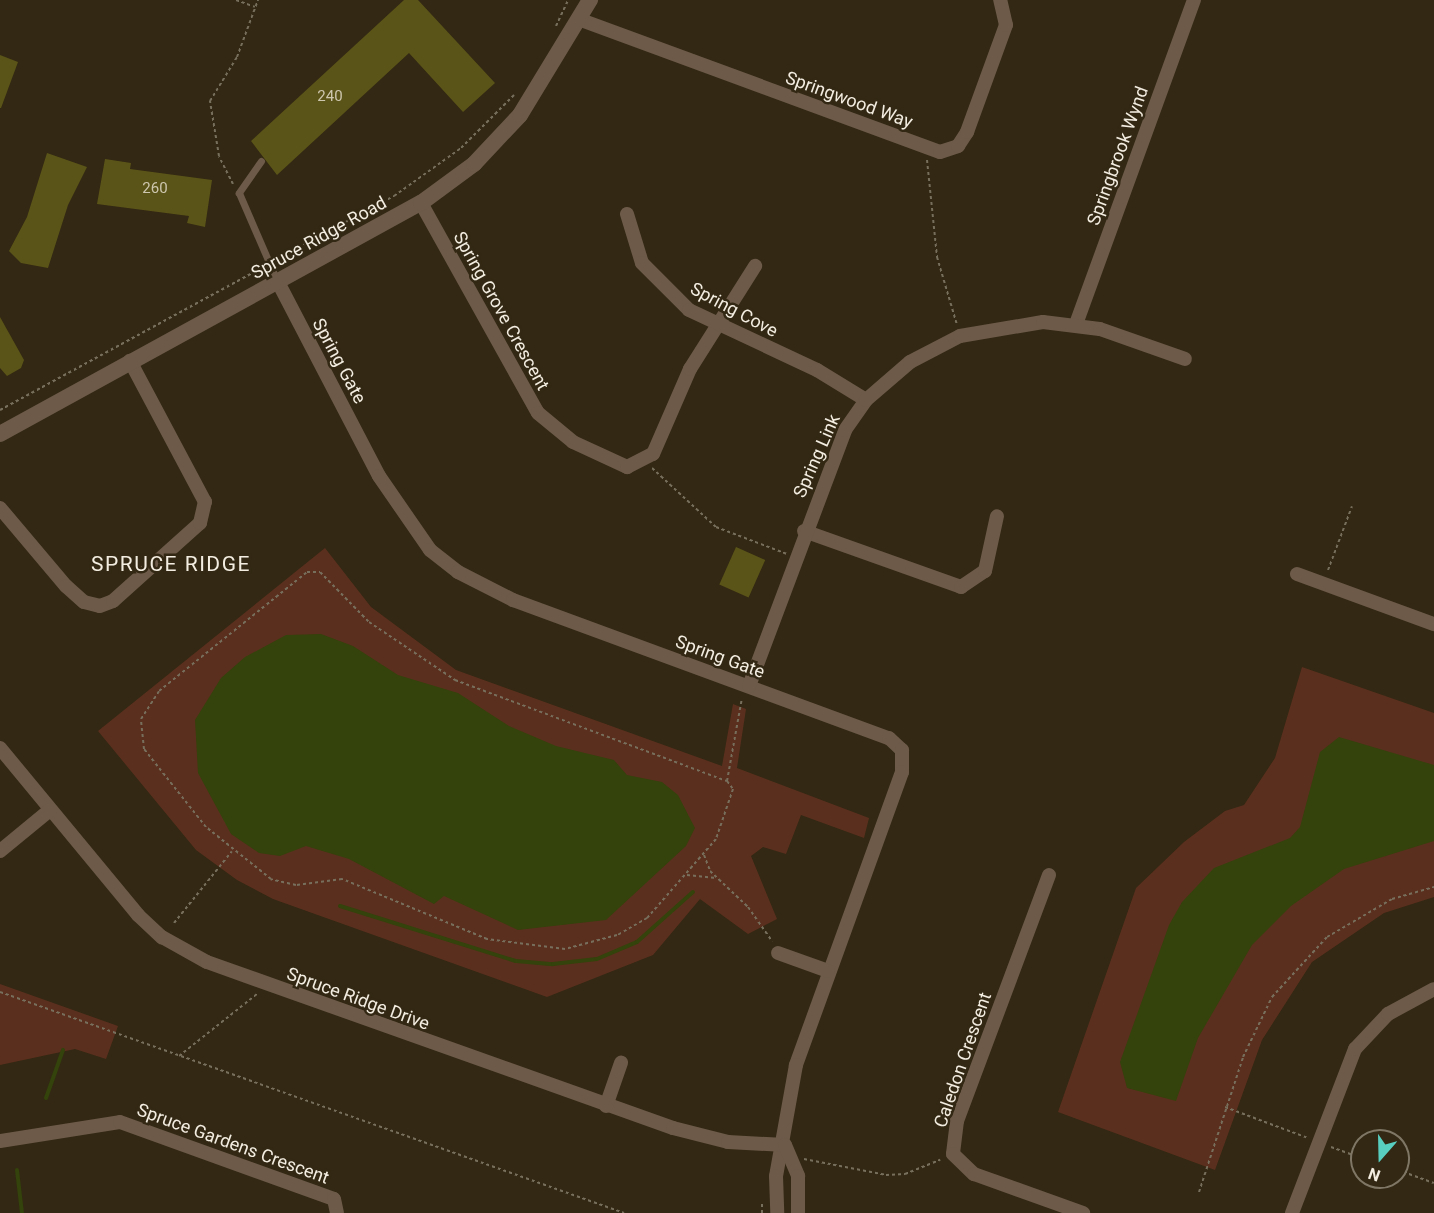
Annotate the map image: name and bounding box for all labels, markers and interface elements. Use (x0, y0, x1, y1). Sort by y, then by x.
street label: Springwood Way (782, 67, 916, 133)
street label: Springbrook Wynd (1083, 84, 1153, 228)
house number: 240 (317, 88, 343, 106)
house number: 260 (142, 180, 168, 198)
street label: Spruce Ridge Road (248, 192, 390, 284)
street label: Spring Grove Crescent (448, 228, 554, 394)
street label: Spring Cove (687, 278, 781, 342)
street label: Spring Gate (308, 315, 370, 407)
street label: Spring Link (789, 411, 845, 501)
district label: SPRUCE RIDGE (91, 551, 251, 577)
street label: Spring Gate (672, 631, 768, 683)
street label: Spruce Ridge Drive (284, 963, 432, 1035)
street label: Caledon Crescent (930, 990, 996, 1130)
street label: Spruce Gardens Crescent (134, 1099, 332, 1189)
north arrow (1350, 1129, 1410, 1189)
text: N (1366, 1164, 1383, 1185)

